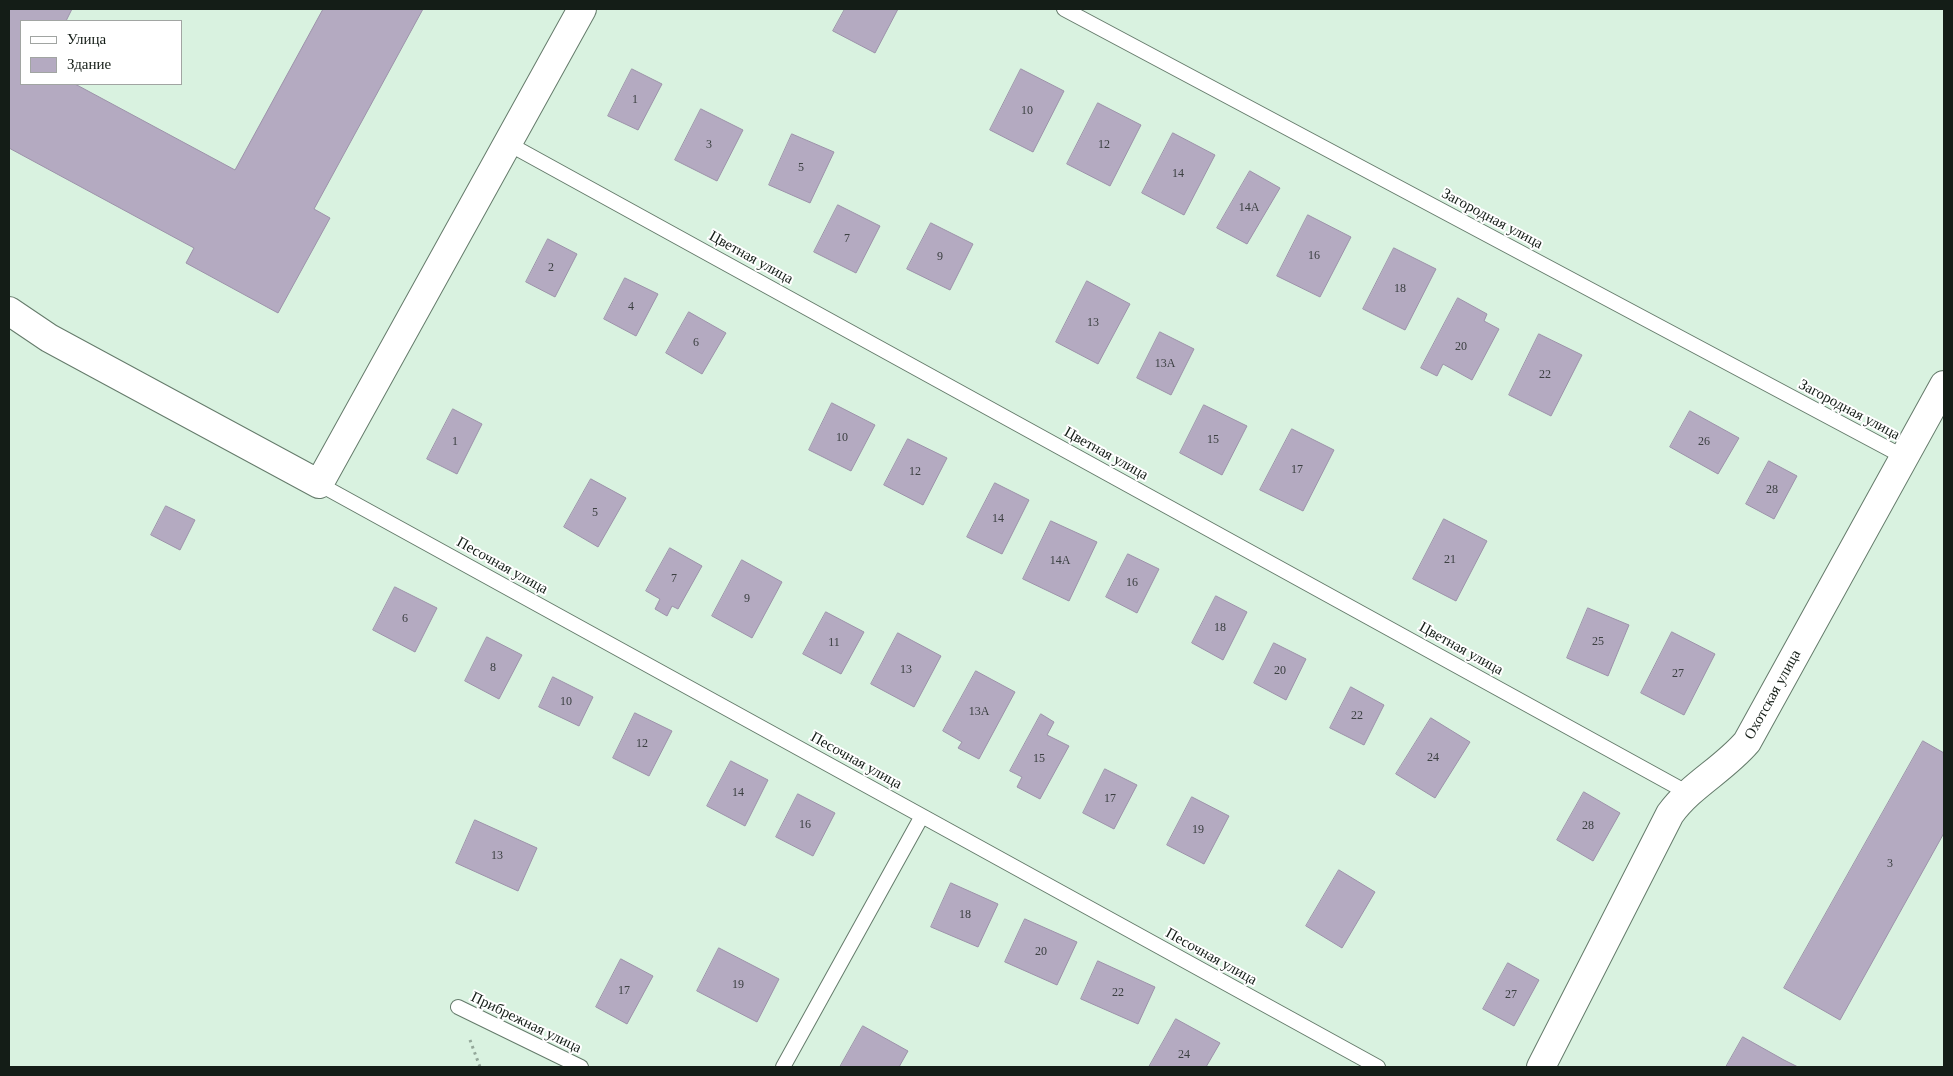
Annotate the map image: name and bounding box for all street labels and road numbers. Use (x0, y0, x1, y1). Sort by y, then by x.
street label: Загородная улица (1438, 185, 1546, 253)
street label: Цветная улица (706, 227, 796, 289)
street label: Загородная улица (1795, 376, 1903, 444)
street label: Цветная улица (1061, 423, 1151, 485)
street label: Песочная улица (453, 534, 551, 598)
street label: Цветная улица (1416, 618, 1506, 680)
street label: Охотская улица (1741, 647, 1805, 743)
street label: Песочная улица (807, 729, 905, 793)
street label: Песочная улица (1162, 925, 1260, 989)
street label: Прибрежная улица (468, 988, 584, 1058)

